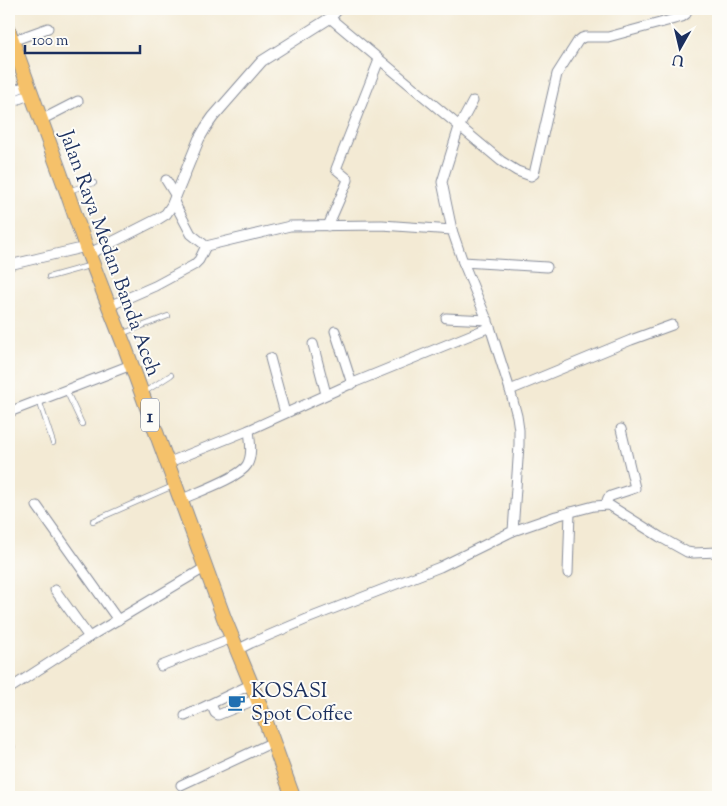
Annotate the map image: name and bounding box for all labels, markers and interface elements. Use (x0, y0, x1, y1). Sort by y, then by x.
scale bar (25, 22, 140, 54)
north arrow (654, 22, 704, 72)
text: 100 m (32, 31, 69, 52)
text: U (671, 48, 686, 70)
street label: Jalan Raya Medan Banda Aceh (50, 126, 167, 381)
road number: 1 (141, 398, 159, 432)
place label: KOSASI Spot Coffee (251, 678, 353, 730)
cafe icon: KOSASI Spot Coffee (227, 692, 247, 712)

